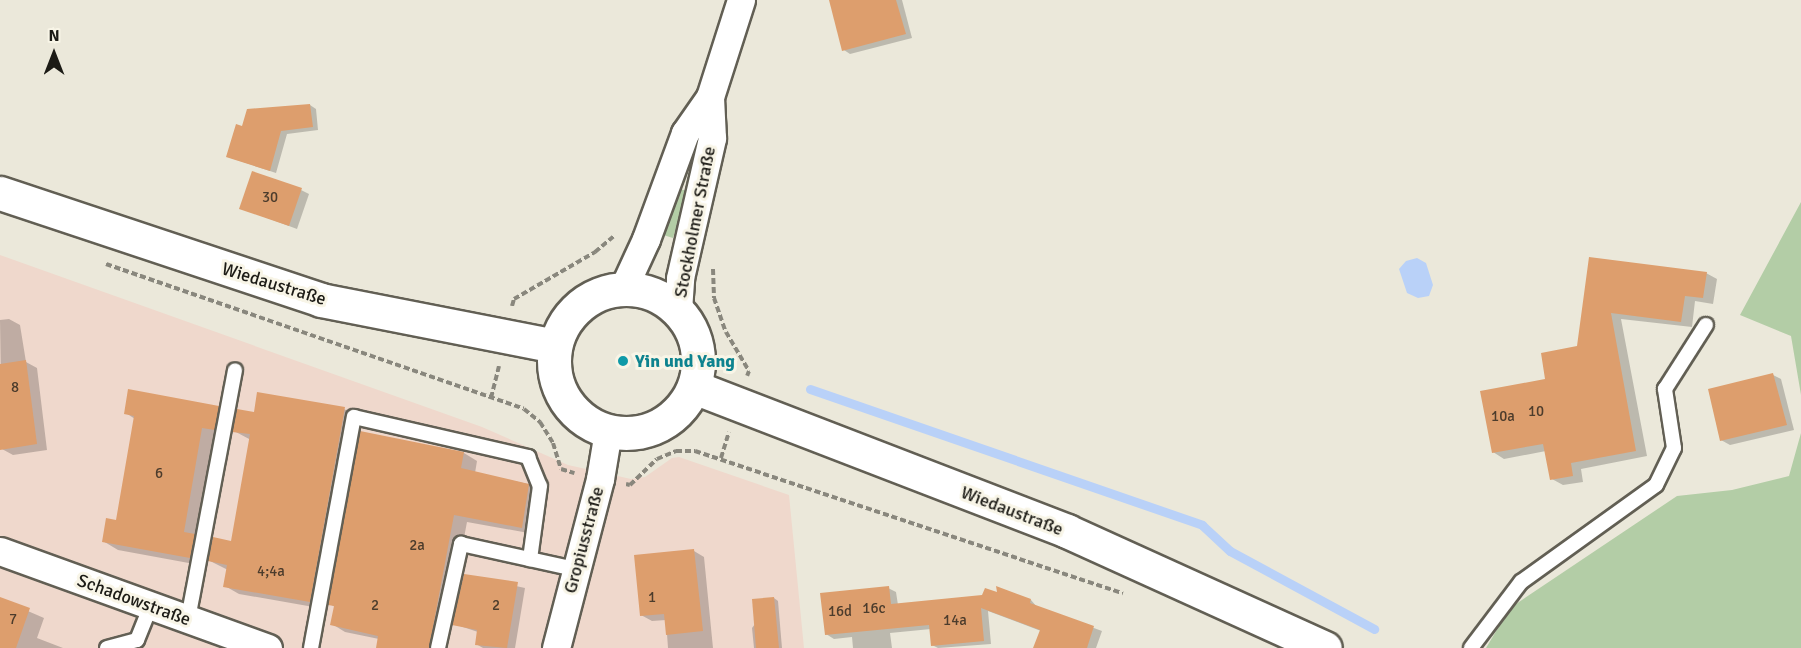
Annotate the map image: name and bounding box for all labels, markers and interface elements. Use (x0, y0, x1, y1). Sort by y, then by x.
north arrow (24, 24, 84, 84)
text: N (48, 26, 60, 46)
street label: Stockholmer Straße (670, 145, 720, 299)
house number: 30 (262, 189, 278, 207)
street label: Wiedaustraße (219, 258, 329, 310)
place label: Yin und Yang (635, 350, 735, 372)
marker: Yin und Yang (616, 354, 630, 368)
house number: 8 (11, 379, 19, 397)
house number: 10 (1528, 403, 1544, 421)
house number: 10a (1491, 408, 1515, 426)
house number: 6 (155, 465, 163, 483)
street label: Wiedaustraße (958, 482, 1066, 540)
street label: Gropiusstraße (559, 484, 609, 596)
house number: 2a (409, 537, 425, 555)
house number: 4;4a (257, 563, 285, 581)
street label: Schadowstraße (74, 569, 194, 631)
house number: 1 (648, 589, 656, 607)
house number: 2 (371, 597, 379, 615)
house number: 2 (492, 597, 500, 615)
house number: 16c (862, 600, 886, 618)
house number: 16d (828, 603, 852, 621)
house number: 7 (9, 611, 17, 629)
house number: 14a (943, 612, 967, 630)

